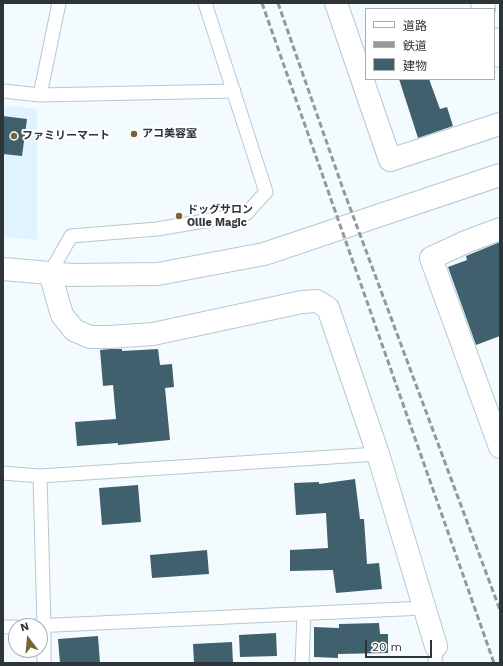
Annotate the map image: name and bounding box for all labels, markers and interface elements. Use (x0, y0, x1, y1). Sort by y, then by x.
legend (365, 8, 495, 80)
text: 道路 (403, 19, 427, 33)
text: 鉄道 (403, 39, 427, 53)
text: 建物 (403, 59, 427, 73)
place label: アコ美容室 (142, 127, 197, 141)
place label: ファミリーマート (22, 129, 110, 143)
marker: アコ美容室 (129, 129, 139, 139)
marker: ファミリーマート (9, 131, 19, 141)
place label: ドッグサロン Ollie Magic (187, 203, 253, 229)
marker: ドッグサロン Ollie Magic (174, 211, 184, 221)
north arrow (8, 618, 48, 658)
text: N (19, 620, 31, 634)
scale bar (367, 632, 434, 658)
text: 20 m (372, 640, 402, 654)

